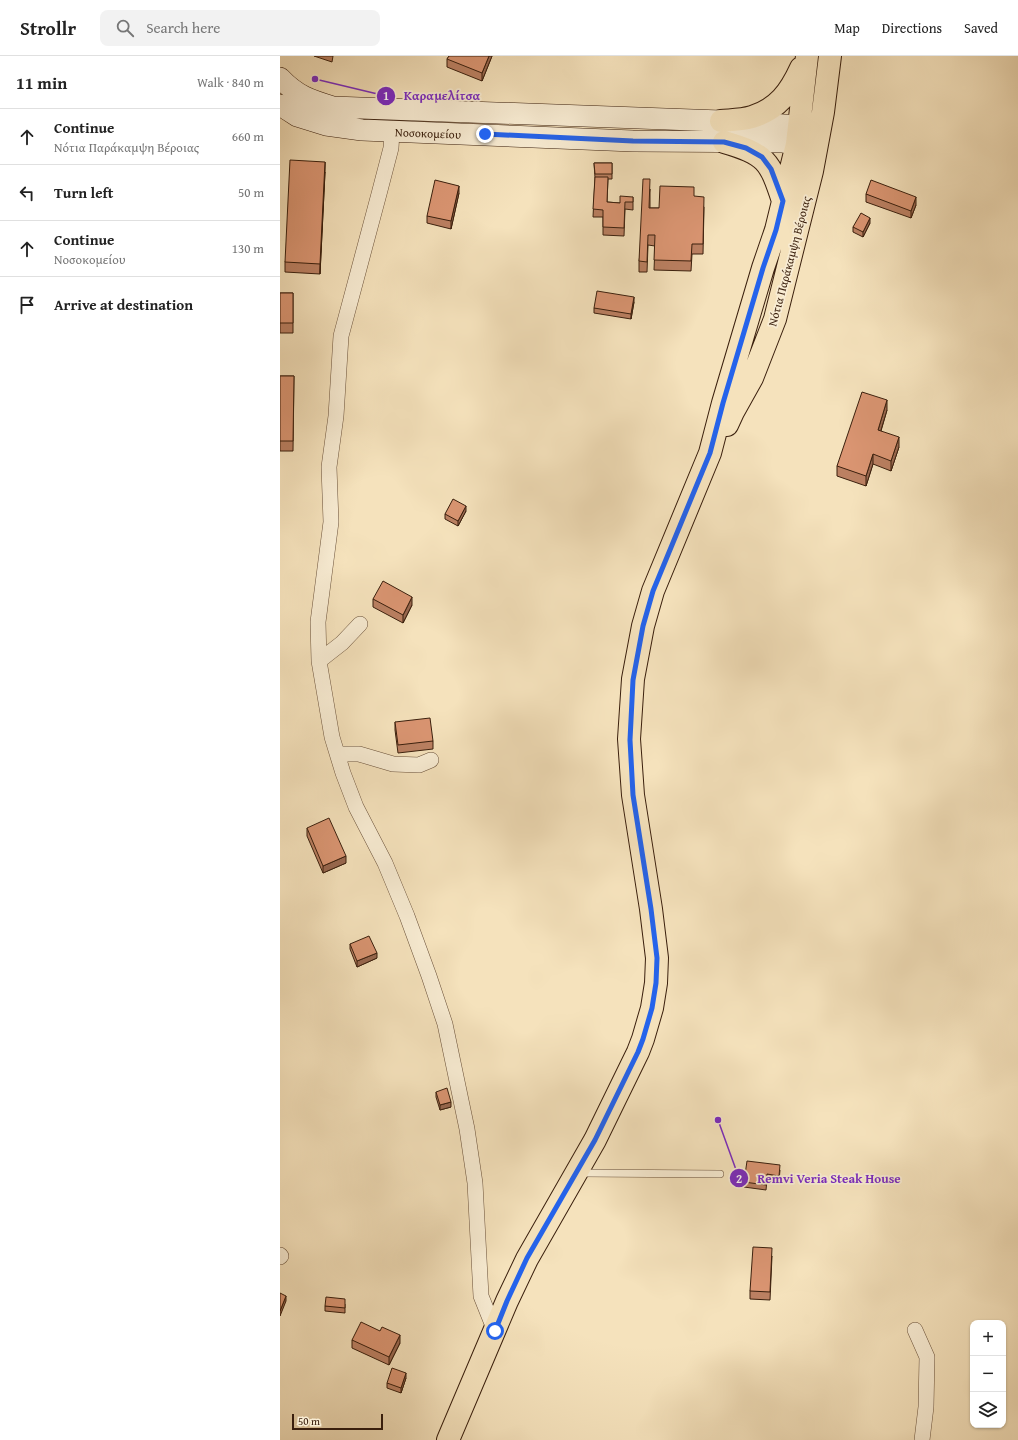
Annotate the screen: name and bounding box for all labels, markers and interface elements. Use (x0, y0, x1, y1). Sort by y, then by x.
search box (100, 10, 380, 46)
text: Strollr (20, 14, 76, 42)
icon: search (114, 17, 136, 39)
text: Search here (146, 17, 220, 38)
text: Map (834, 18, 860, 38)
text: Directions (882, 18, 942, 38)
text: Saved (964, 18, 998, 38)
text: 11 min (16, 70, 67, 95)
text: Walk · 840 m (197, 73, 264, 92)
callout: Καραμελίτσα (376, 83, 489, 108)
text: Καραμελίτσα (404, 86, 481, 105)
text: 1 (383, 87, 389, 104)
text: Continue (54, 117, 115, 138)
street label: Νοσοκομείου (395, 123, 461, 143)
route end (476, 125, 494, 143)
icon: ahead (16, 126, 38, 148)
text: 660 m (232, 127, 264, 146)
text: Νότια Παράκαμψη Βέροιας (54, 138, 199, 157)
icon: left (16, 182, 38, 204)
text: Turn left (54, 182, 113, 203)
text: 50 m (238, 183, 264, 202)
street label: Νότια Παράκαμψη Βέροιας (763, 194, 815, 328)
text: Continue (54, 229, 115, 250)
icon: ahead (16, 238, 38, 260)
text: 130 m (232, 239, 264, 258)
text: Νοσοκομείου (54, 250, 126, 269)
icon: arrive (16, 294, 38, 316)
text: Arrive at destination (54, 294, 193, 315)
callout: Remvi Veria Steak House (729, 1166, 908, 1191)
text: Remvi Veria Steak House (757, 1169, 901, 1188)
text: 2 (736, 1170, 742, 1187)
map controls (970, 1320, 1006, 1428)
button: + (970, 1320, 1006, 1356)
route start (486, 1322, 504, 1340)
button: − (970, 1356, 1006, 1392)
button: layers (970, 1392, 1006, 1428)
scale bar (292, 1412, 383, 1431)
text: 50 m (298, 1413, 320, 1429)

